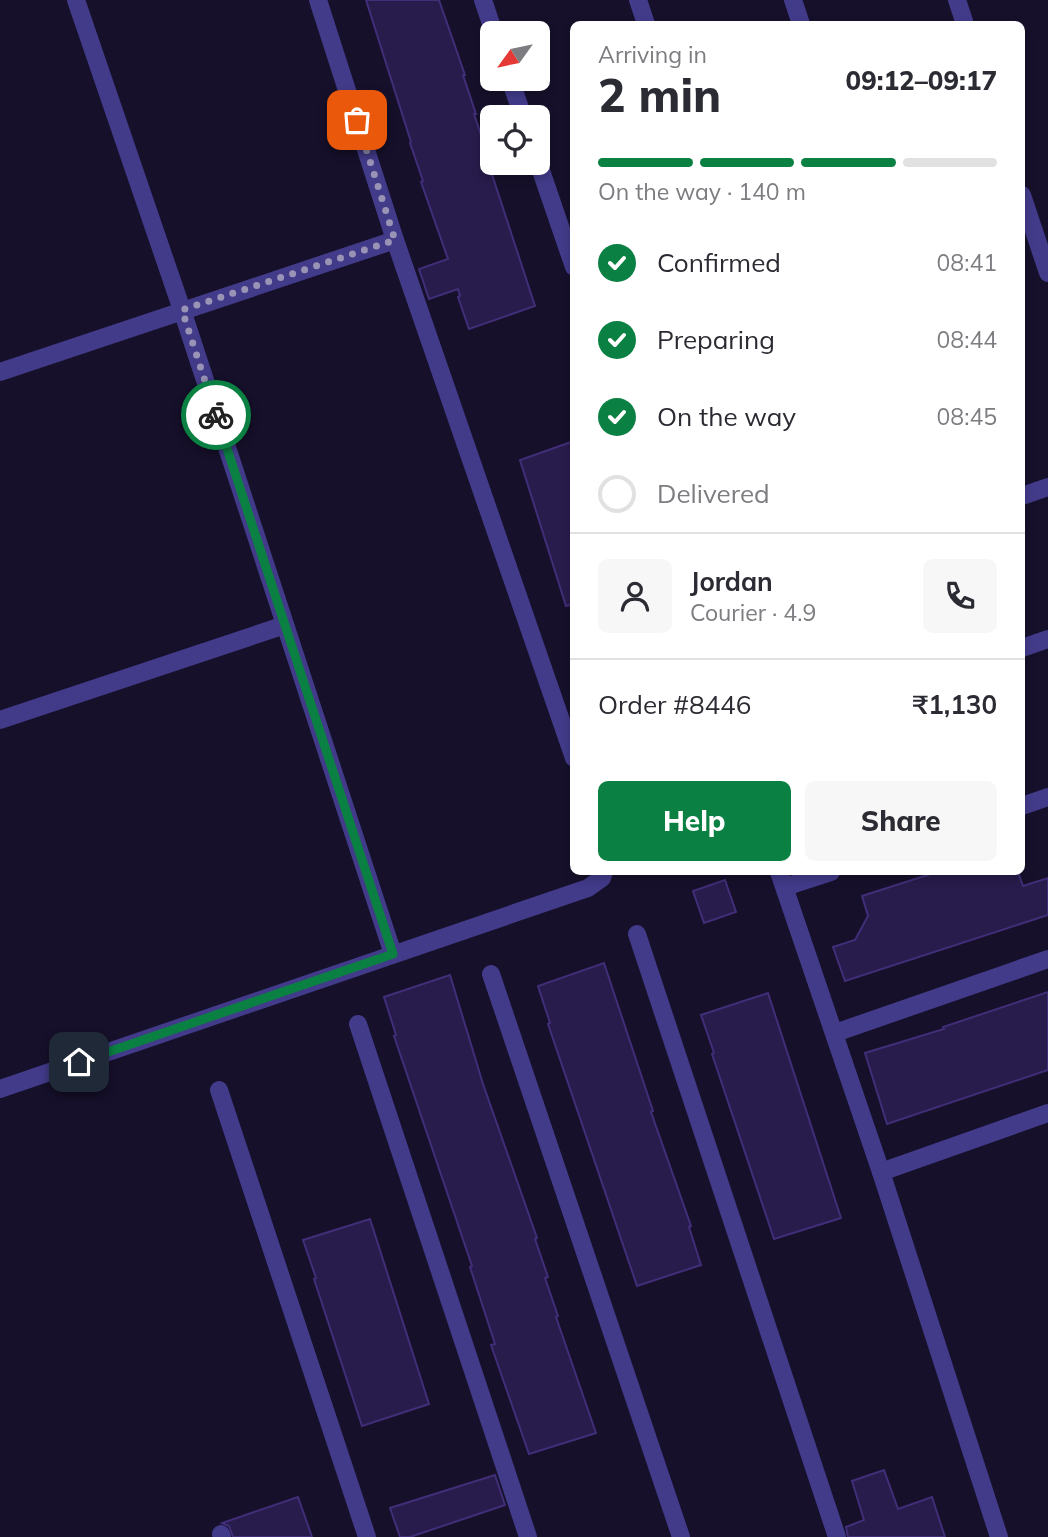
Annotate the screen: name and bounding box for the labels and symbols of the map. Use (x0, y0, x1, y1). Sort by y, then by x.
north arrow (480, 21, 550, 91)
pin (327, 90, 387, 150)
courier (181, 380, 251, 450)
pin (49, 1032, 109, 1092)

